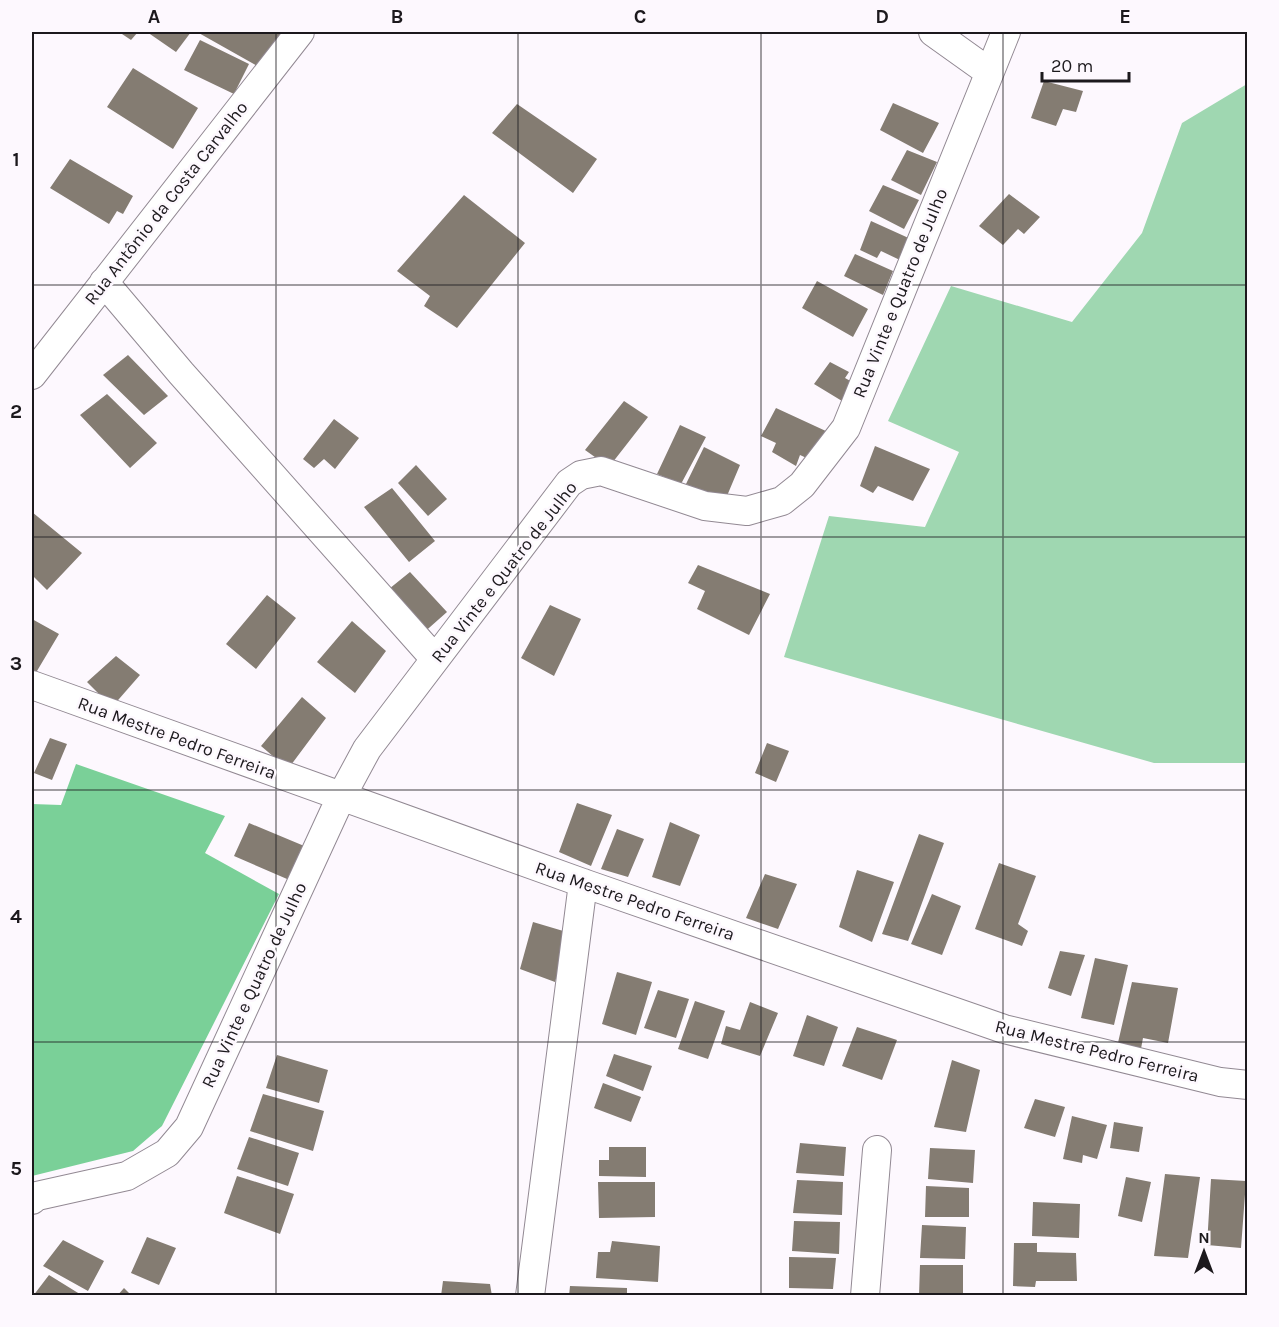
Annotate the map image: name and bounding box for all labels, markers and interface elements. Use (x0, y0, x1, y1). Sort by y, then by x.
text: A (148, 5, 161, 28)
text: B (391, 5, 403, 28)
text: C (634, 5, 646, 28)
text: D (875, 5, 889, 28)
text: E (1119, 5, 1131, 28)
scale bar (1042, 45, 1129, 83)
text: 20 m (1051, 55, 1093, 77)
street label: Rua Antônio da Costa Carvalho (80, 97, 252, 309)
text: 1 (12, 148, 20, 171)
street label: Rua Vinte e Quatro de Julho (848, 185, 952, 401)
text: 2 (10, 400, 22, 423)
street label: Rua Vinte e Quatro de Julho (426, 477, 582, 667)
text: 3 (10, 652, 22, 675)
street label: Rua Mestre Pedro Ferreira (75, 692, 279, 784)
street label: Rua Mestre Pedro Ferreira (532, 856, 738, 946)
street label: Rua Vinte e Quatro de Julho (197, 879, 311, 1091)
text: 4 (10, 905, 22, 928)
street label: Rua Mestre Pedro Ferreira (993, 1015, 1201, 1087)
text: 5 (10, 1157, 22, 1180)
north arrow (1174, 1222, 1234, 1282)
text: N (1198, 1228, 1210, 1247)

